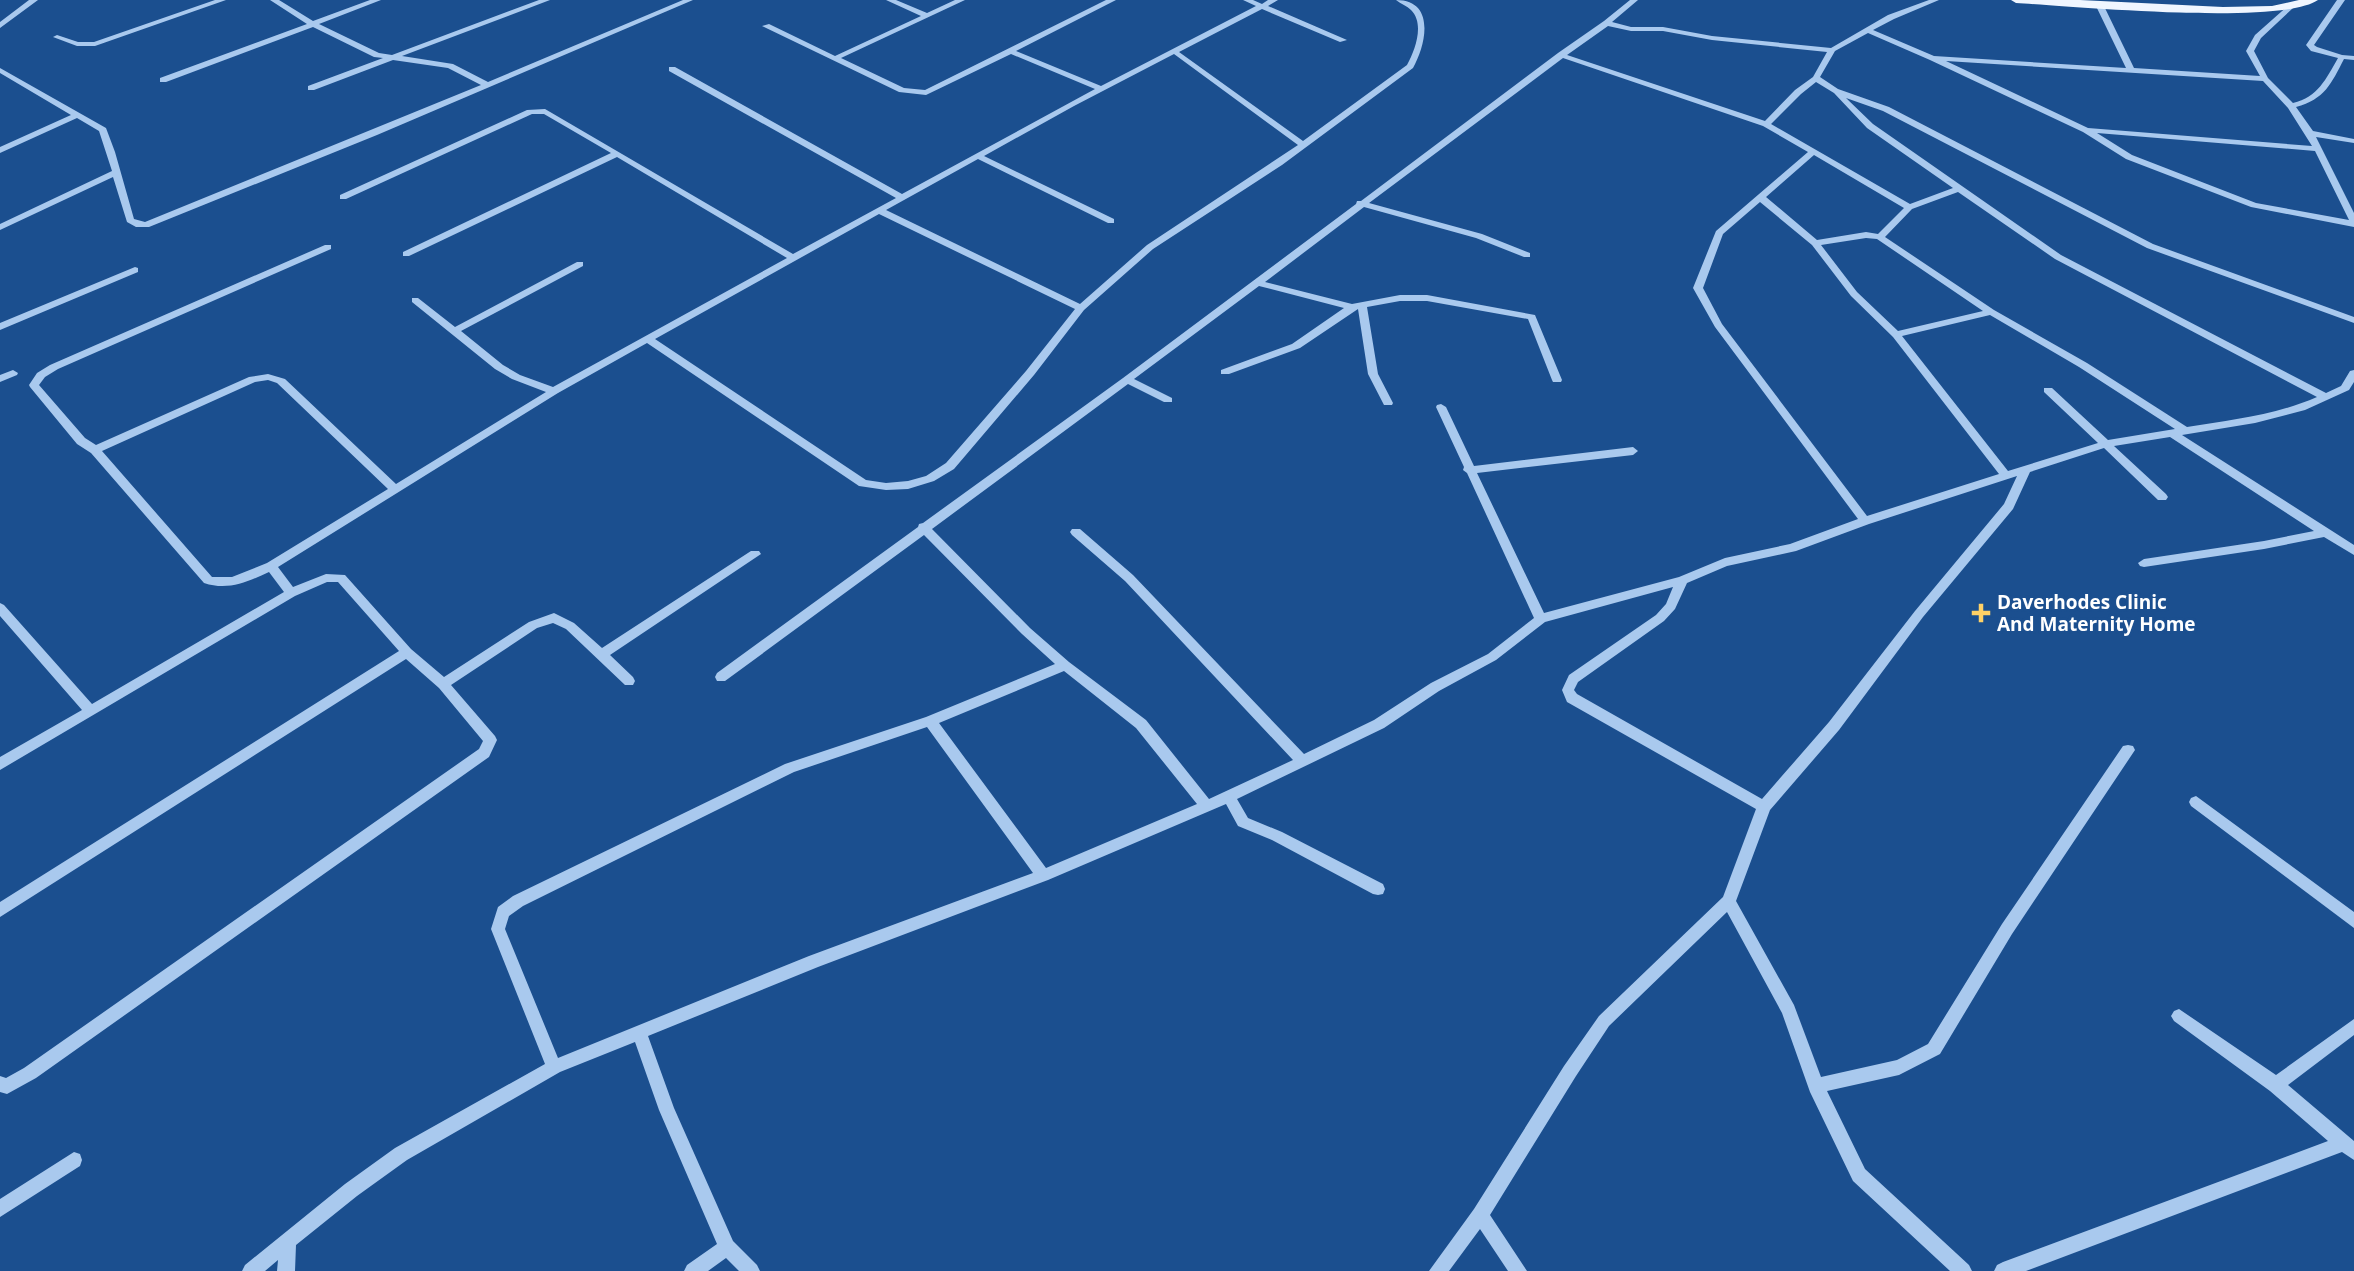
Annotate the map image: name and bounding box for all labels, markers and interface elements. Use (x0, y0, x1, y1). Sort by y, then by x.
place label: Daverhodes Clinic And Maternity Home (1997, 589, 2196, 637)
marker: Daverhodes Clinic And Maternity Home (1971, 603, 1991, 623)

